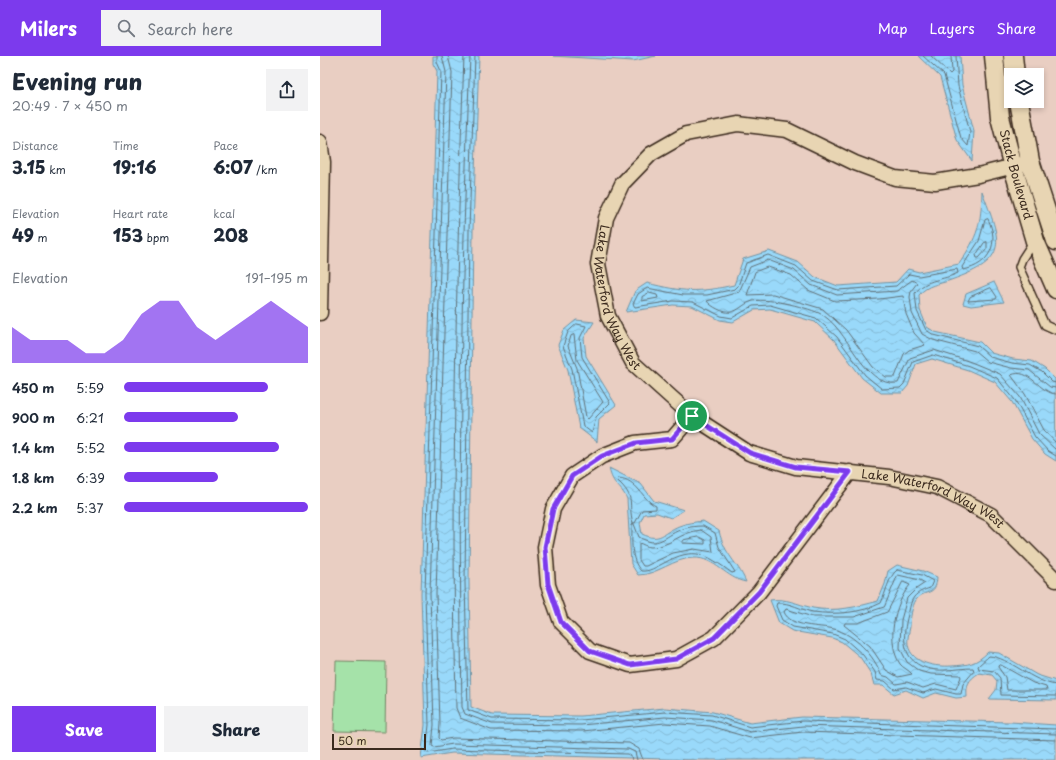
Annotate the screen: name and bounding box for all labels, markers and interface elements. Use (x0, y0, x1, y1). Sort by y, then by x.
search box (101, 10, 381, 46)
text: Milers (20, 14, 77, 42)
icon: search (115, 17, 137, 39)
text: Search here (147, 17, 233, 40)
text: Map (878, 18, 908, 39)
text: Layers (930, 18, 975, 39)
text: Share (997, 18, 1036, 39)
text: Evening run (12, 64, 142, 97)
map controls (1004, 68, 1044, 108)
button: layers (1004, 68, 1044, 108)
button: share (266, 69, 308, 111)
text: 20:49 · 7 × 450 m (12, 96, 128, 115)
street label: Stack Boulevard (996, 127, 1038, 222)
text: Distance (12, 137, 58, 154)
text: Time (113, 137, 139, 154)
text: Pace (213, 137, 238, 154)
text: 3.15 (12, 154, 46, 180)
text: 19:16 (113, 154, 156, 180)
text: 6:07 (213, 154, 253, 180)
text: km (46, 161, 66, 178)
text: /km (253, 161, 277, 178)
text: Elevation (12, 205, 59, 222)
text: Heart rate (113, 205, 168, 222)
text: kcal (213, 205, 235, 222)
text: 49 (12, 222, 34, 248)
text: 153 (113, 222, 143, 248)
text: 208 (213, 222, 248, 248)
street label: Lake Waterford Way West (589, 224, 645, 374)
text: m (34, 229, 47, 246)
text: bpm (143, 229, 169, 246)
text: Elevation (12, 268, 68, 287)
text: 191–195 m (245, 268, 308, 287)
text: 450 m (12, 378, 54, 397)
text: 5:59 (76, 378, 104, 397)
pin (675, 399, 709, 433)
icon: arrive (681, 405, 703, 427)
text: 900 m (12, 408, 55, 427)
text: 6:21 (76, 408, 104, 427)
text: 1.4 km (12, 438, 55, 457)
text: 5:52 (76, 438, 105, 457)
street label: Lake Waterford Way West (861, 464, 1009, 532)
text: 1.8 km (12, 468, 54, 487)
text: 6:39 (76, 468, 105, 487)
text: 2.2 km (12, 498, 58, 517)
text: 5:37 (76, 498, 103, 517)
button: Save (12, 706, 156, 752)
button: Share (164, 706, 308, 752)
scale bar (332, 732, 426, 751)
text: 50 m (338, 732, 367, 749)

